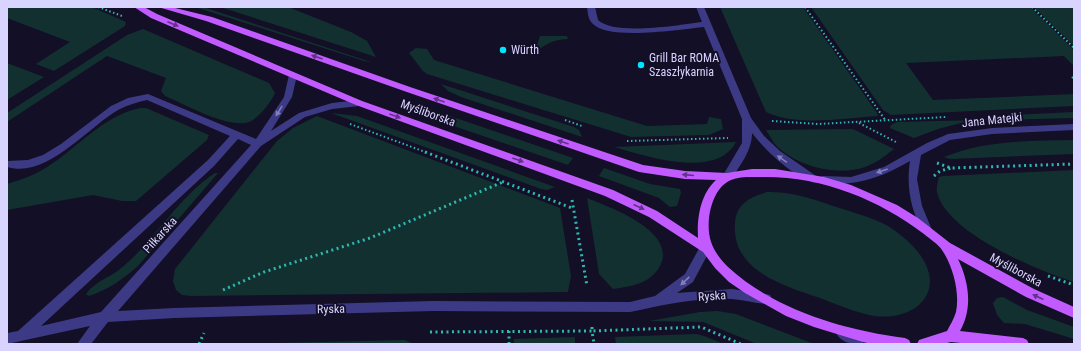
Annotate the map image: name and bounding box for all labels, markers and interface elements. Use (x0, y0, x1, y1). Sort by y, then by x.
one-way arrow (168, 21, 179, 27)
place label: Würth (511, 43, 539, 57)
marker: Würth (498, 45, 508, 55)
place label: Grill Bar ROMA Szaszłykarnia (649, 51, 719, 79)
one-way arrow (310, 54, 322, 60)
marker: Grill Bar ROMA Szaszłykarnia (636, 60, 646, 70)
street label: Myśliborska (399, 97, 458, 129)
one-way arrow (433, 97, 445, 103)
one-way arrow (275, 106, 283, 116)
street label: Jana Matejki (961, 110, 1023, 130)
one-way arrow (390, 114, 402, 120)
one-way arrow (556, 139, 568, 145)
one-way arrow (777, 155, 787, 163)
one-way arrow (512, 158, 524, 164)
one-way arrow (875, 168, 887, 174)
one-way arrow (682, 171, 694, 178)
one-way arrow (633, 204, 644, 210)
street label: Piłkarska (140, 214, 180, 256)
street label: Myśliborska (987, 250, 1045, 290)
one-way arrow (680, 276, 690, 285)
street label: Ryska (698, 288, 727, 304)
one-way arrow (1032, 294, 1044, 300)
street label: Ryska (317, 302, 345, 316)

